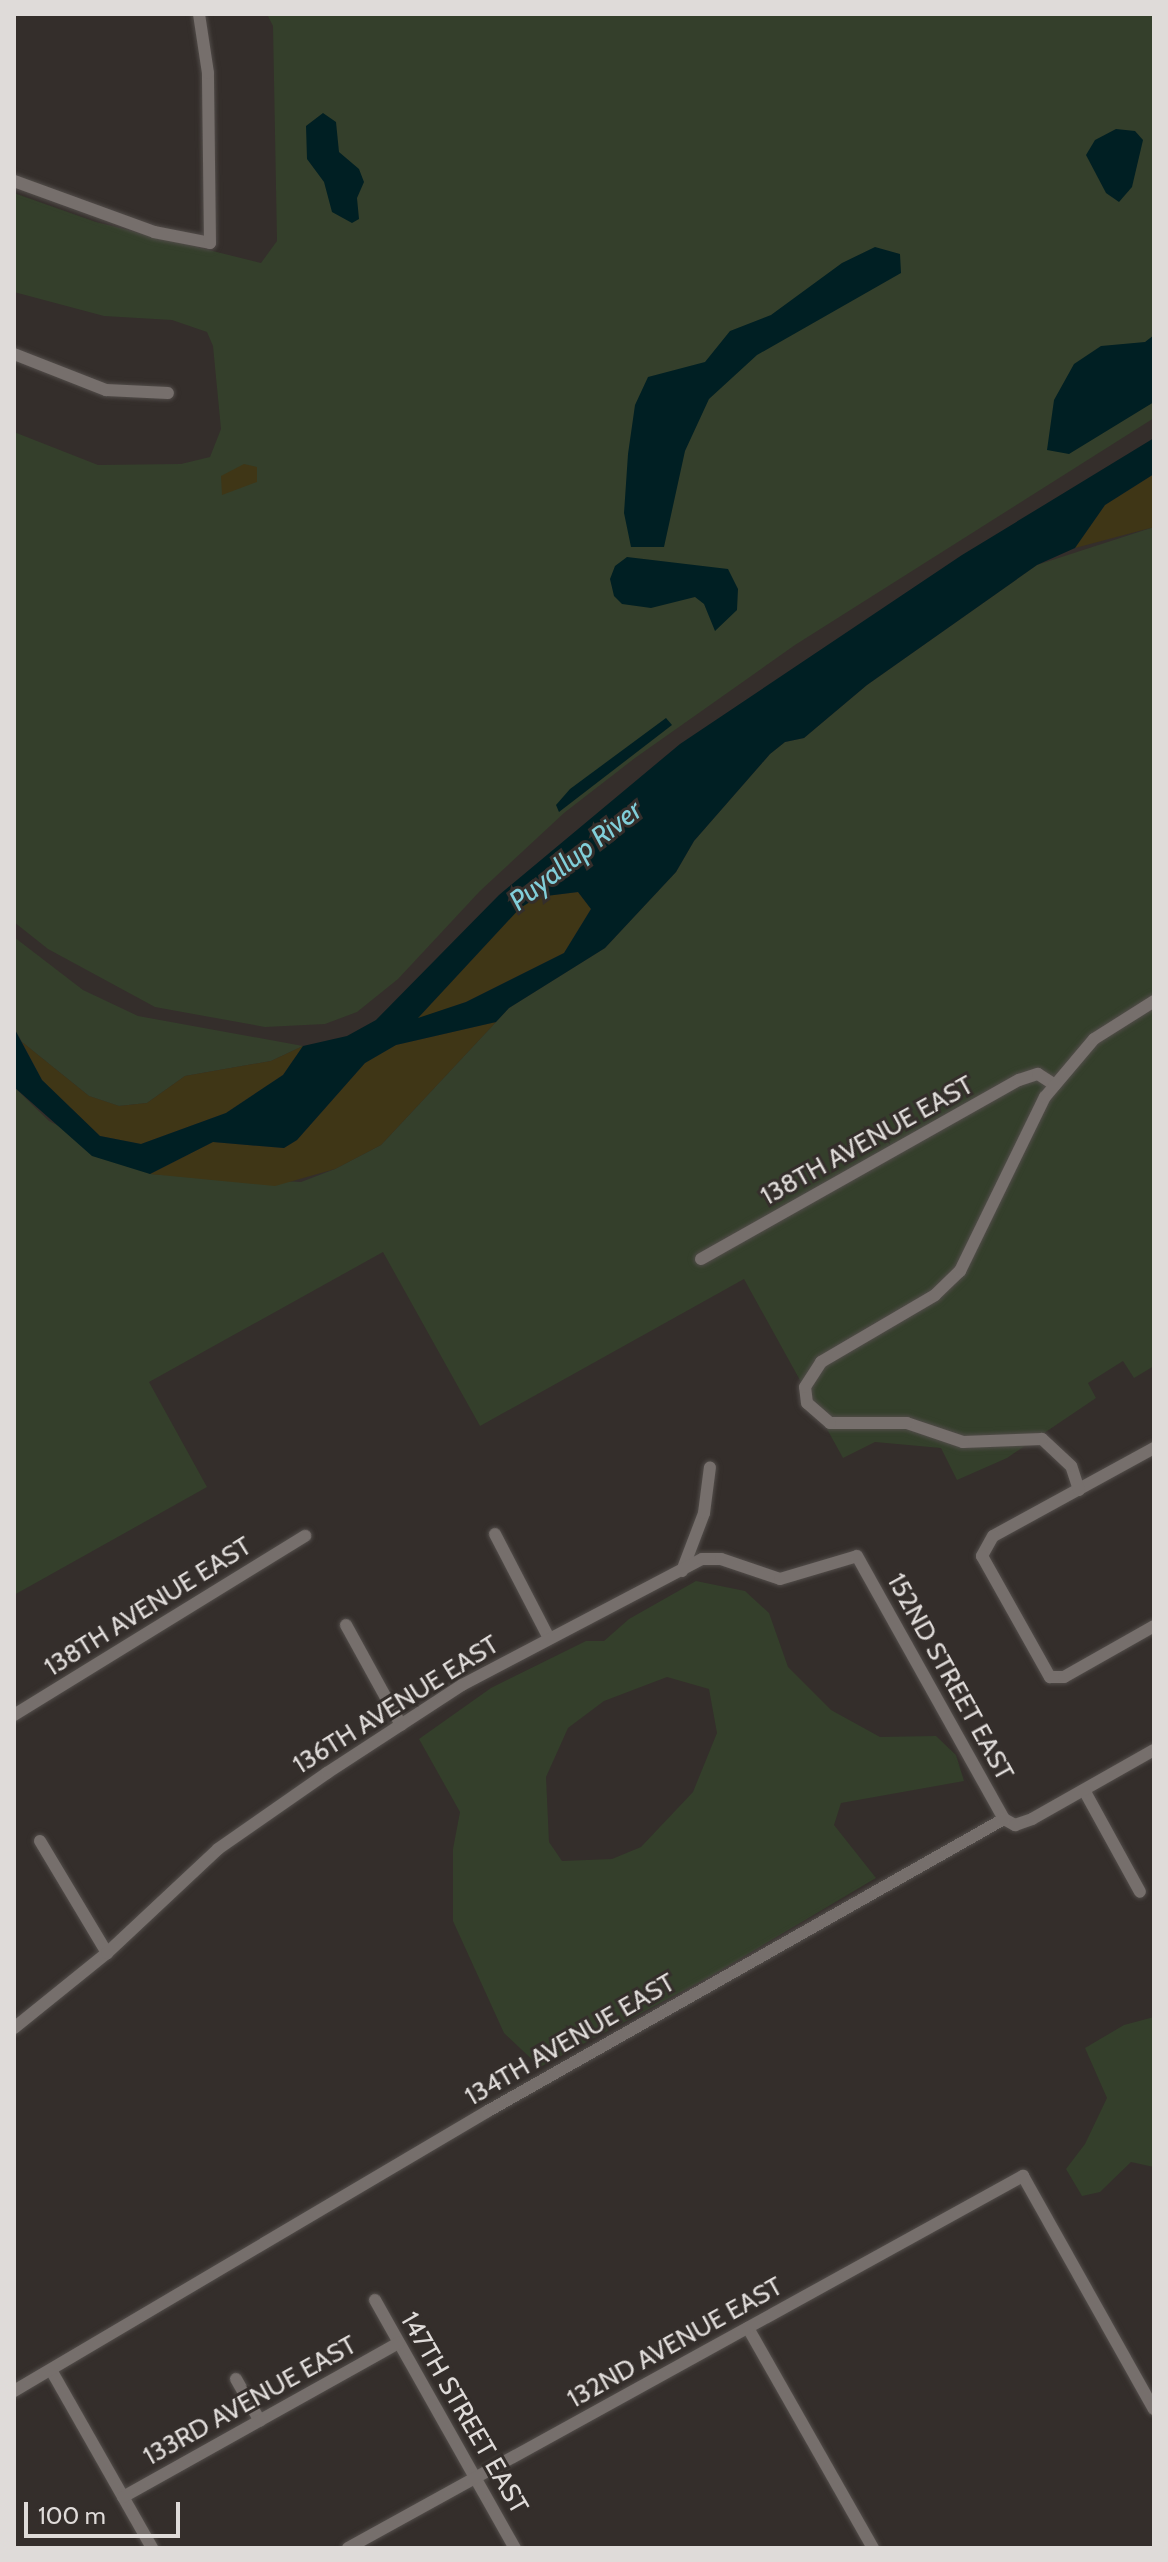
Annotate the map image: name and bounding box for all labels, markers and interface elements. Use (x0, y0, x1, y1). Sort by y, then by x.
water label: Puyallup River (502, 793, 648, 917)
street label: 138TH AVENUE EAST (755, 1070, 979, 1212)
street label: 138TH AVENUE EAST (39, 1531, 257, 1683)
street label: 152ND STREET EAST (880, 1568, 1020, 1786)
street label: 136TH AVENUE EAST (287, 1629, 505, 1781)
street label: 134TH AVENUE EAST (460, 1967, 680, 2113)
street label: 132ND AVENUE EAST (562, 2271, 788, 2415)
street label: 147TH STREET EAST (394, 2307, 534, 2519)
street label: 133RD AVENUE EAST (138, 2329, 362, 2473)
scale bar (28, 2486, 184, 2536)
text: 100 m (38, 2501, 106, 2530)

